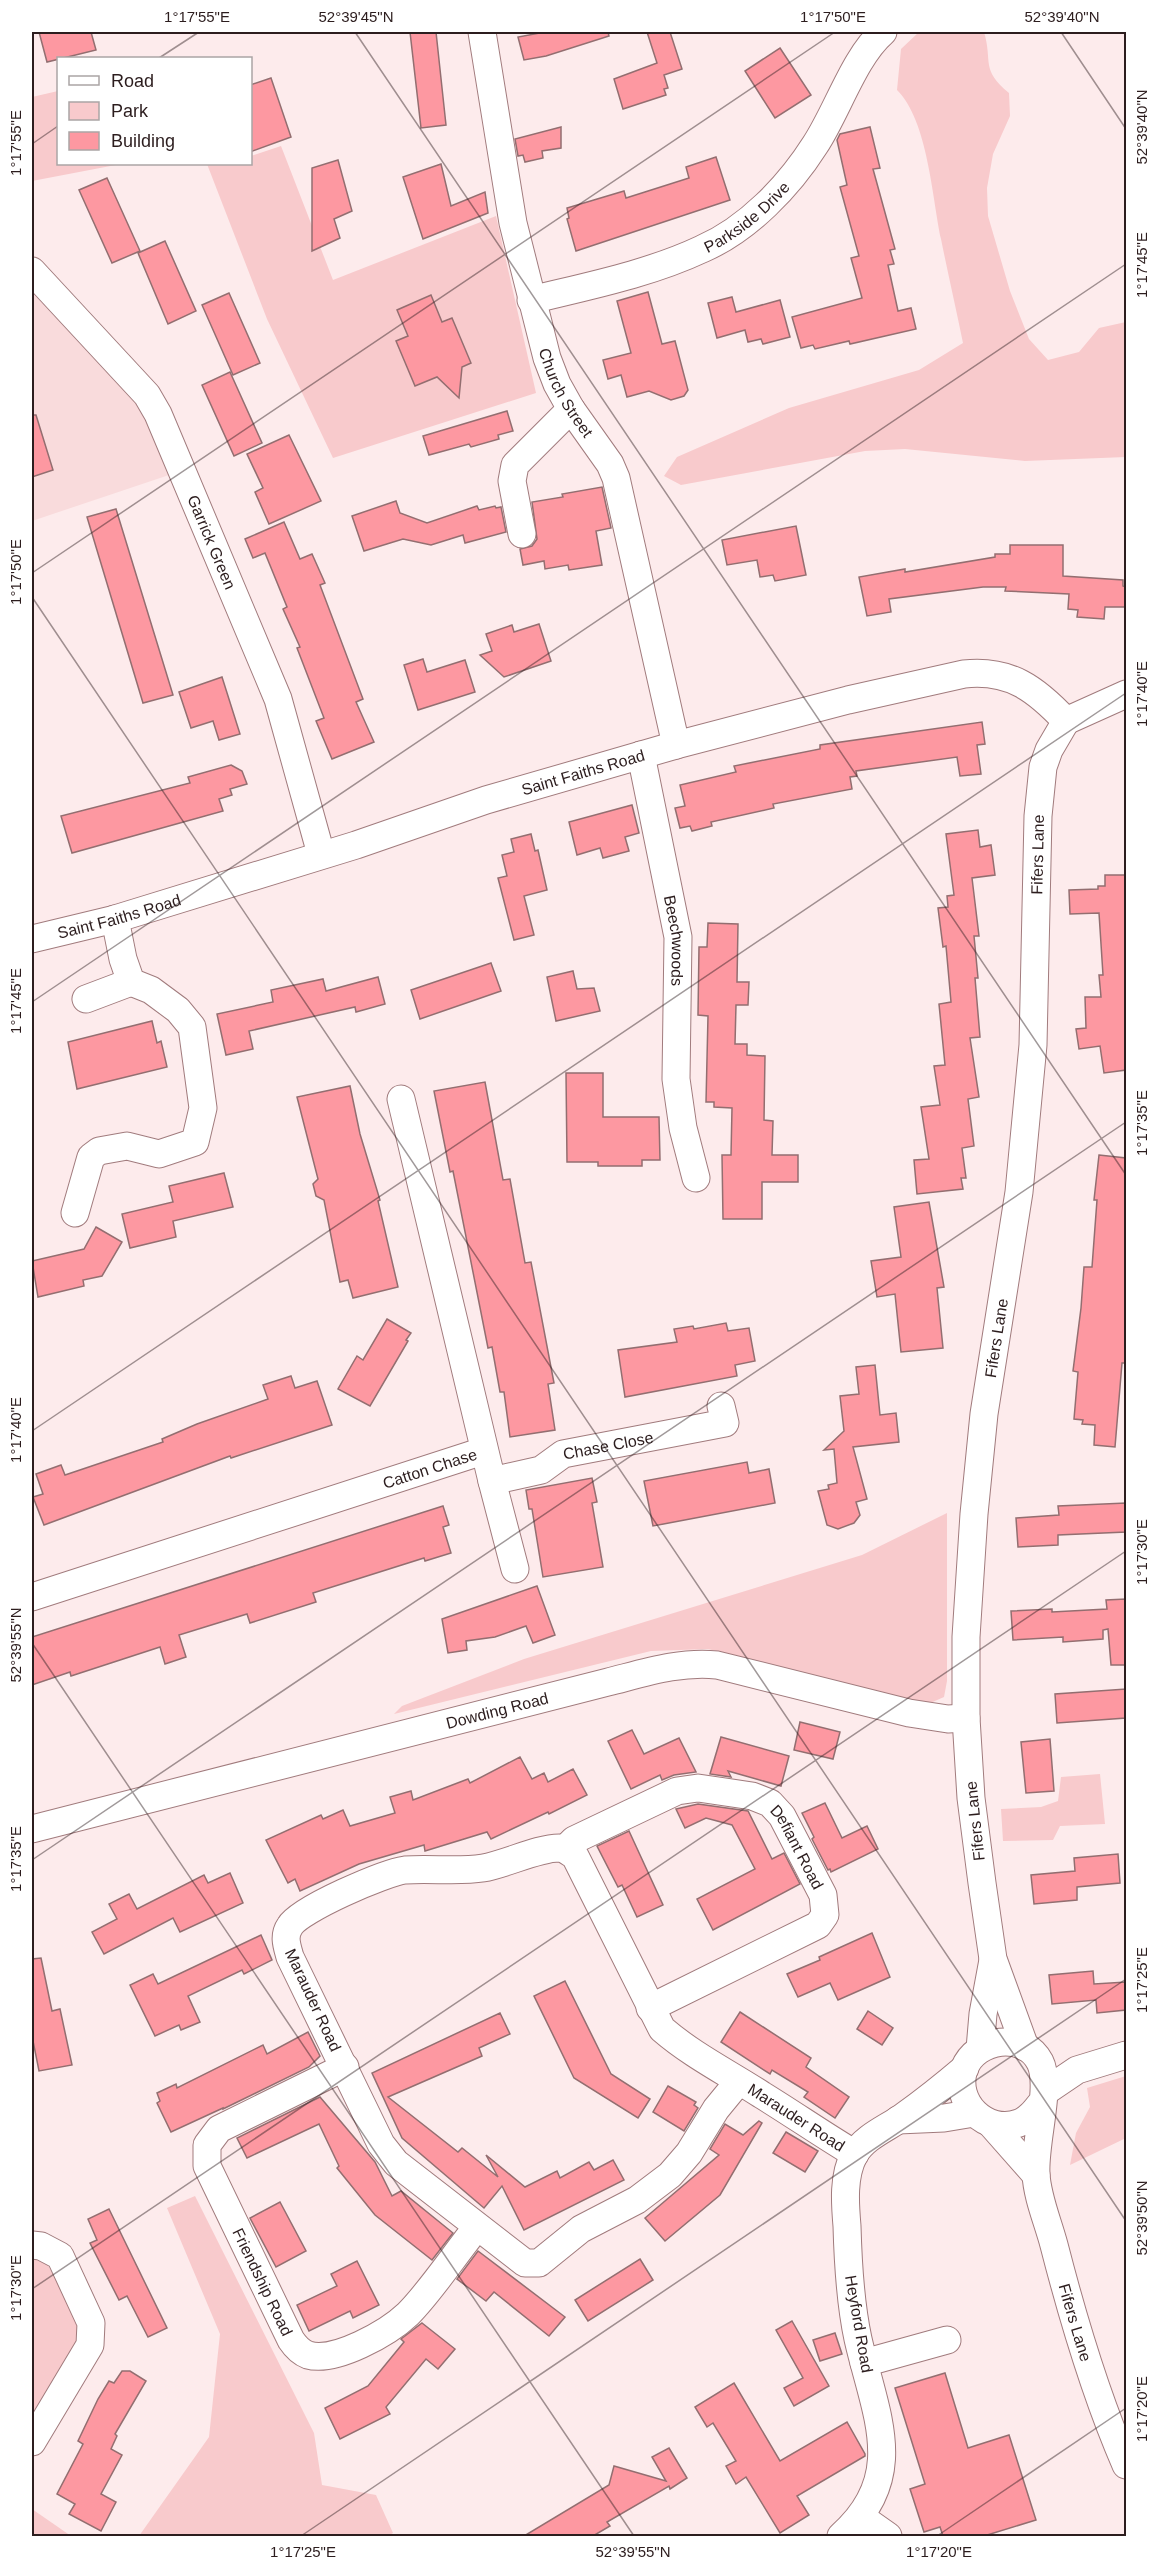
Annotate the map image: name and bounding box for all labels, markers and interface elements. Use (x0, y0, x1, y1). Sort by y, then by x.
text: 1°17'55"E (164, 8, 230, 25)
text: 52°39'45"N (318, 8, 394, 25)
text: 1°17'50"E (800, 8, 866, 25)
text: 52°39'40"N (1024, 8, 1100, 25)
legend (57, 57, 252, 165)
text: Road (111, 71, 154, 91)
text: 52°39'40"N (1133, 89, 1150, 165)
text: Park (111, 101, 149, 121)
text: 1°17'55"E (7, 110, 24, 176)
text: Building (111, 131, 175, 151)
street label: Parkside Drive (701, 178, 793, 255)
text: 1°17'45"E (1133, 232, 1150, 298)
street label: Church Street (536, 346, 597, 441)
street label: Garrick Green (185, 492, 239, 592)
text: 1°17'50"E (7, 539, 24, 605)
text: 1°17'40"E (1133, 661, 1150, 727)
street label: Saint Faiths Road (519, 746, 646, 798)
street label: Fifers Lane (1028, 814, 1047, 895)
street label: Saint Faiths Road (56, 891, 183, 941)
street label: Beechwoods (661, 894, 687, 986)
text: 1°17'45"E (7, 968, 24, 1034)
text: 1°17'35"E (1133, 1090, 1150, 1156)
street label: Fifers Lane (981, 1297, 1011, 1379)
text: 1°17'40"E (7, 1397, 24, 1463)
street label: Chase Close (561, 1428, 655, 1462)
street label: Catton Chase (380, 1445, 479, 1491)
text: 1°17'30"E (1133, 1519, 1150, 1585)
text: 52°39'55"N (7, 1607, 24, 1683)
street label: Dowding Road (444, 1689, 550, 1732)
street label: Fifers Lane (962, 1780, 988, 1862)
street label: Defiant Road (767, 1801, 827, 1892)
text: 1°17'35"E (7, 1826, 24, 1892)
street label: Marauder Road (282, 1946, 344, 2054)
text: 1°17'25"E (1133, 1947, 1150, 2013)
street label: Marauder Road (745, 2080, 848, 2154)
text: 52°39'50"N (1133, 2180, 1150, 2256)
street label: Friendship Road (230, 2225, 296, 2338)
text: 1°17'30"E (7, 2255, 24, 2321)
street label: Heyford Road (842, 2274, 876, 2374)
street label: Fifers Lane (1056, 2282, 1095, 2363)
text: 1°17'20"E (1133, 2376, 1150, 2442)
text: 1°17'25"E (270, 2543, 336, 2560)
text: 52°39'55"N (595, 2543, 671, 2560)
text: 1°17'20"E (906, 2543, 972, 2560)

